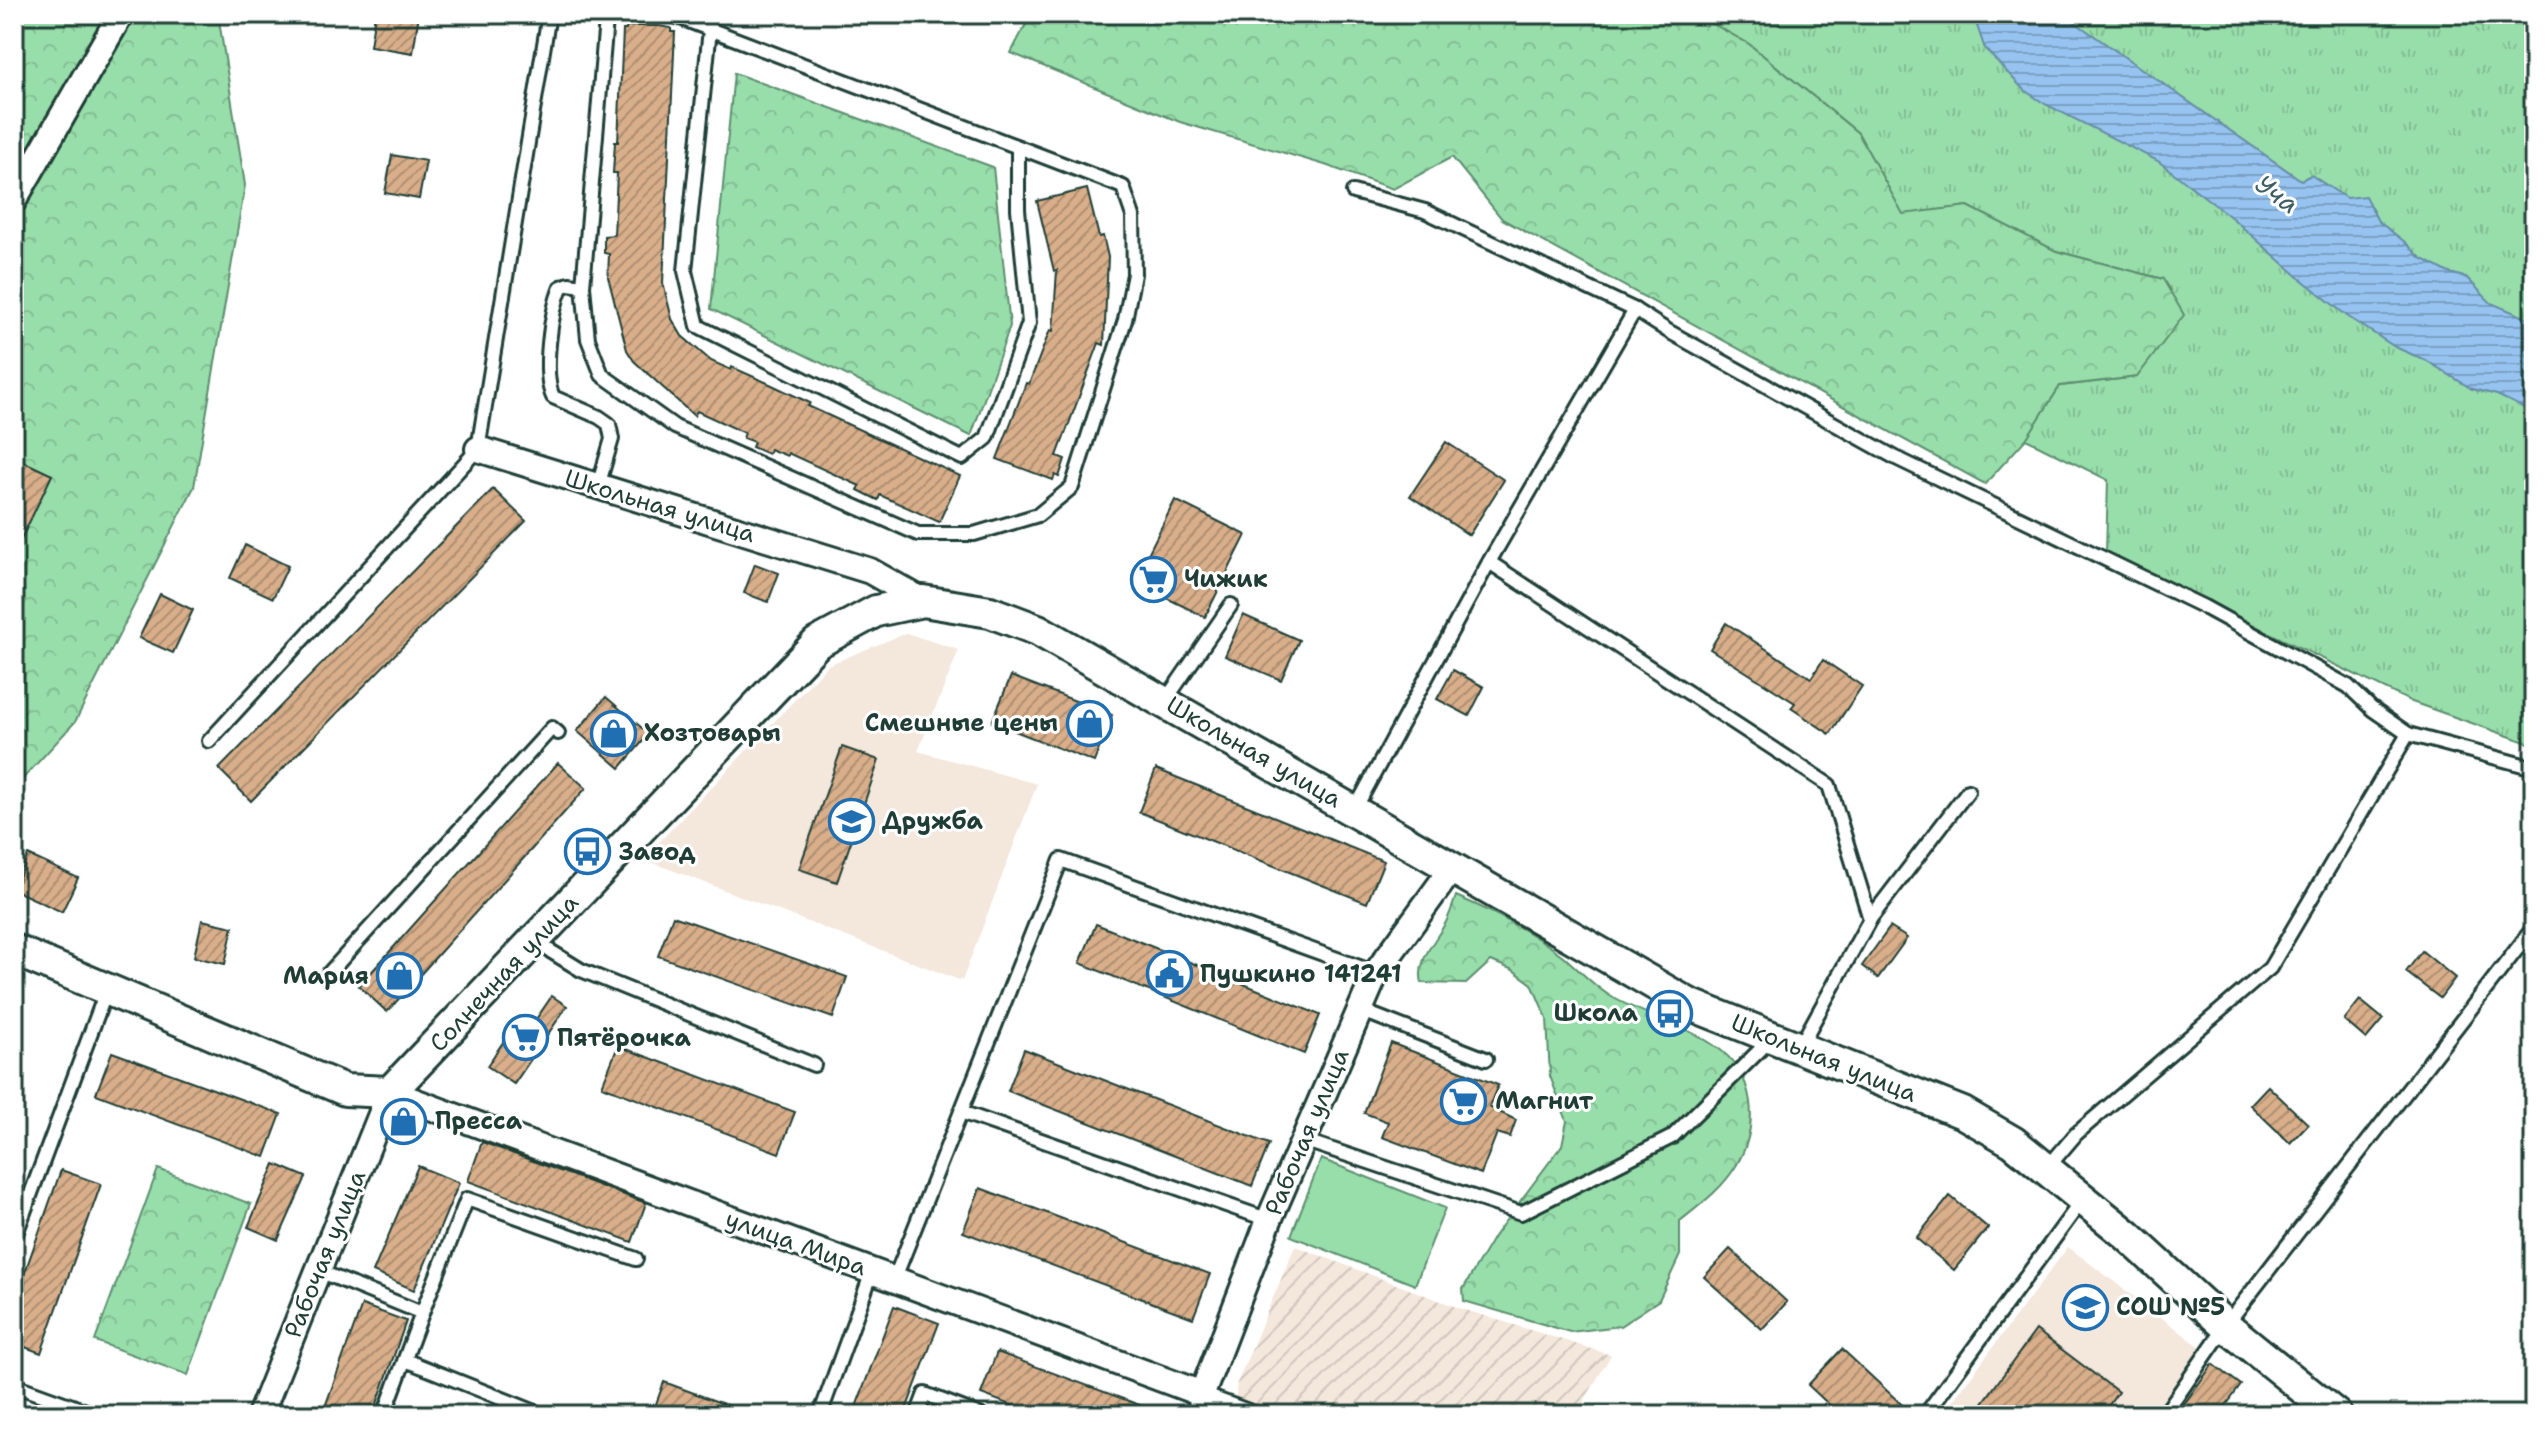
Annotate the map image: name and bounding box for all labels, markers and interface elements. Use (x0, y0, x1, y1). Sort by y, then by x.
water label: Уча (2248, 166, 2306, 221)
street label: Школьная улица (561, 462, 759, 550)
supermarket icon: Чижик (1129, 555, 1177, 603)
place label: Чижик (1184, 563, 1268, 595)
street label: Школьная улица (1160, 689, 1348, 815)
shop icon: Смешные цены (1065, 699, 1113, 747)
place label: Смешные цены (865, 707, 1058, 739)
shop icon: Хозтовары (589, 709, 637, 757)
place label: Хозтовары (644, 717, 781, 749)
school or university icon: Дружба (827, 797, 875, 845)
place label: Дружба (882, 805, 983, 837)
bus stop icon: Завод (564, 828, 612, 876)
place label: Завод (619, 836, 696, 868)
street label: Солнечная улица (423, 887, 586, 1059)
public building icon: Пушкино 141241 (1145, 950, 1193, 998)
shop icon: Мария (376, 952, 424, 1000)
place label: Пушкино 141241 (1200, 958, 1402, 990)
place label: Мария (283, 960, 369, 992)
bus stop icon: Школа (1645, 989, 1693, 1037)
place label: Школа (1554, 997, 1639, 1029)
street label: Школьная улица (1726, 1006, 1922, 1110)
supermarket icon: Пятёрочка (502, 1014, 550, 1062)
place label: Пятёрочка (557, 1022, 691, 1054)
street label: Рабочая улица (1258, 1044, 1357, 1220)
supermarket icon: Магнит (1440, 1077, 1488, 1125)
place label: Магнит (1495, 1085, 1594, 1117)
shop icon: Пресса (380, 1097, 428, 1145)
place label: Пресса (435, 1105, 523, 1137)
street label: Рабочая улица (277, 1165, 373, 1342)
street label: улица Мира (721, 1203, 871, 1283)
school or university icon: СОШ №5 (2061, 1283, 2109, 1331)
place label: СОШ №5 (2116, 1291, 2225, 1323)

